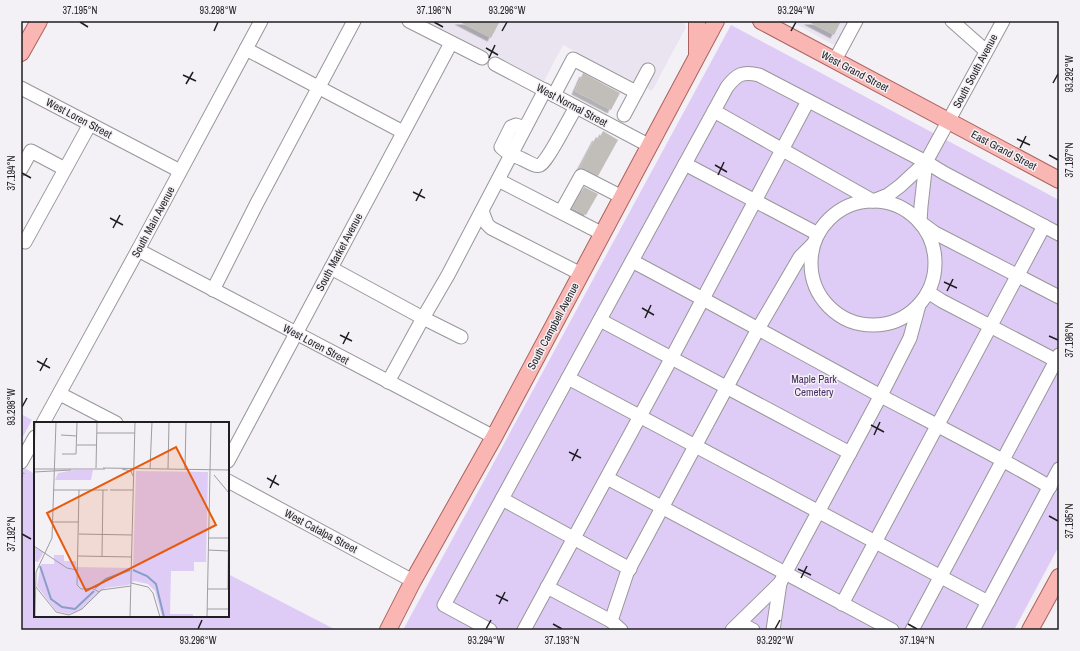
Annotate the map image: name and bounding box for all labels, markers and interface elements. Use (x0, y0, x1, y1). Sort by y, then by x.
text: 37.195°N (63, 4, 98, 17)
text: 93.298°W (200, 4, 237, 17)
text: 37.196°N (417, 4, 452, 17)
text: 93.296°W (489, 4, 526, 17)
text: 93.294°W (778, 4, 815, 17)
street label: South South Avenue (950, 31, 1000, 111)
street label: West Grand Street (819, 47, 892, 95)
text: 93.292°W (1063, 55, 1076, 92)
street label: West Normal Street (534, 80, 610, 130)
street label: West Loren Street (44, 95, 115, 141)
street label: East Grand Street (969, 127, 1040, 173)
text: 37.197°N (1063, 142, 1076, 178)
text: 37.194°N (5, 155, 18, 191)
street label: South Main Avenue (128, 184, 178, 260)
street label: South Market Avenue (313, 211, 365, 293)
street label: South Campbell Avenue (524, 280, 582, 372)
street label: West Loren Street (281, 321, 352, 367)
text: 37.196°N (1063, 322, 1076, 358)
park label: Maple Park Cemetery (791, 372, 837, 399)
text: 93.298°W (5, 388, 18, 425)
inset map (34, 422, 229, 617)
text: 37.195°N (1063, 503, 1076, 539)
street label: West Catalpa Street (282, 506, 360, 556)
text: 37.192°N (5, 516, 18, 552)
text: 93.296°W (180, 634, 217, 647)
text: 93.294°W (468, 634, 505, 647)
text: 37.193°N (545, 634, 580, 647)
text: 93.292°W (757, 634, 794, 647)
text: 37.194°N (900, 634, 935, 647)

